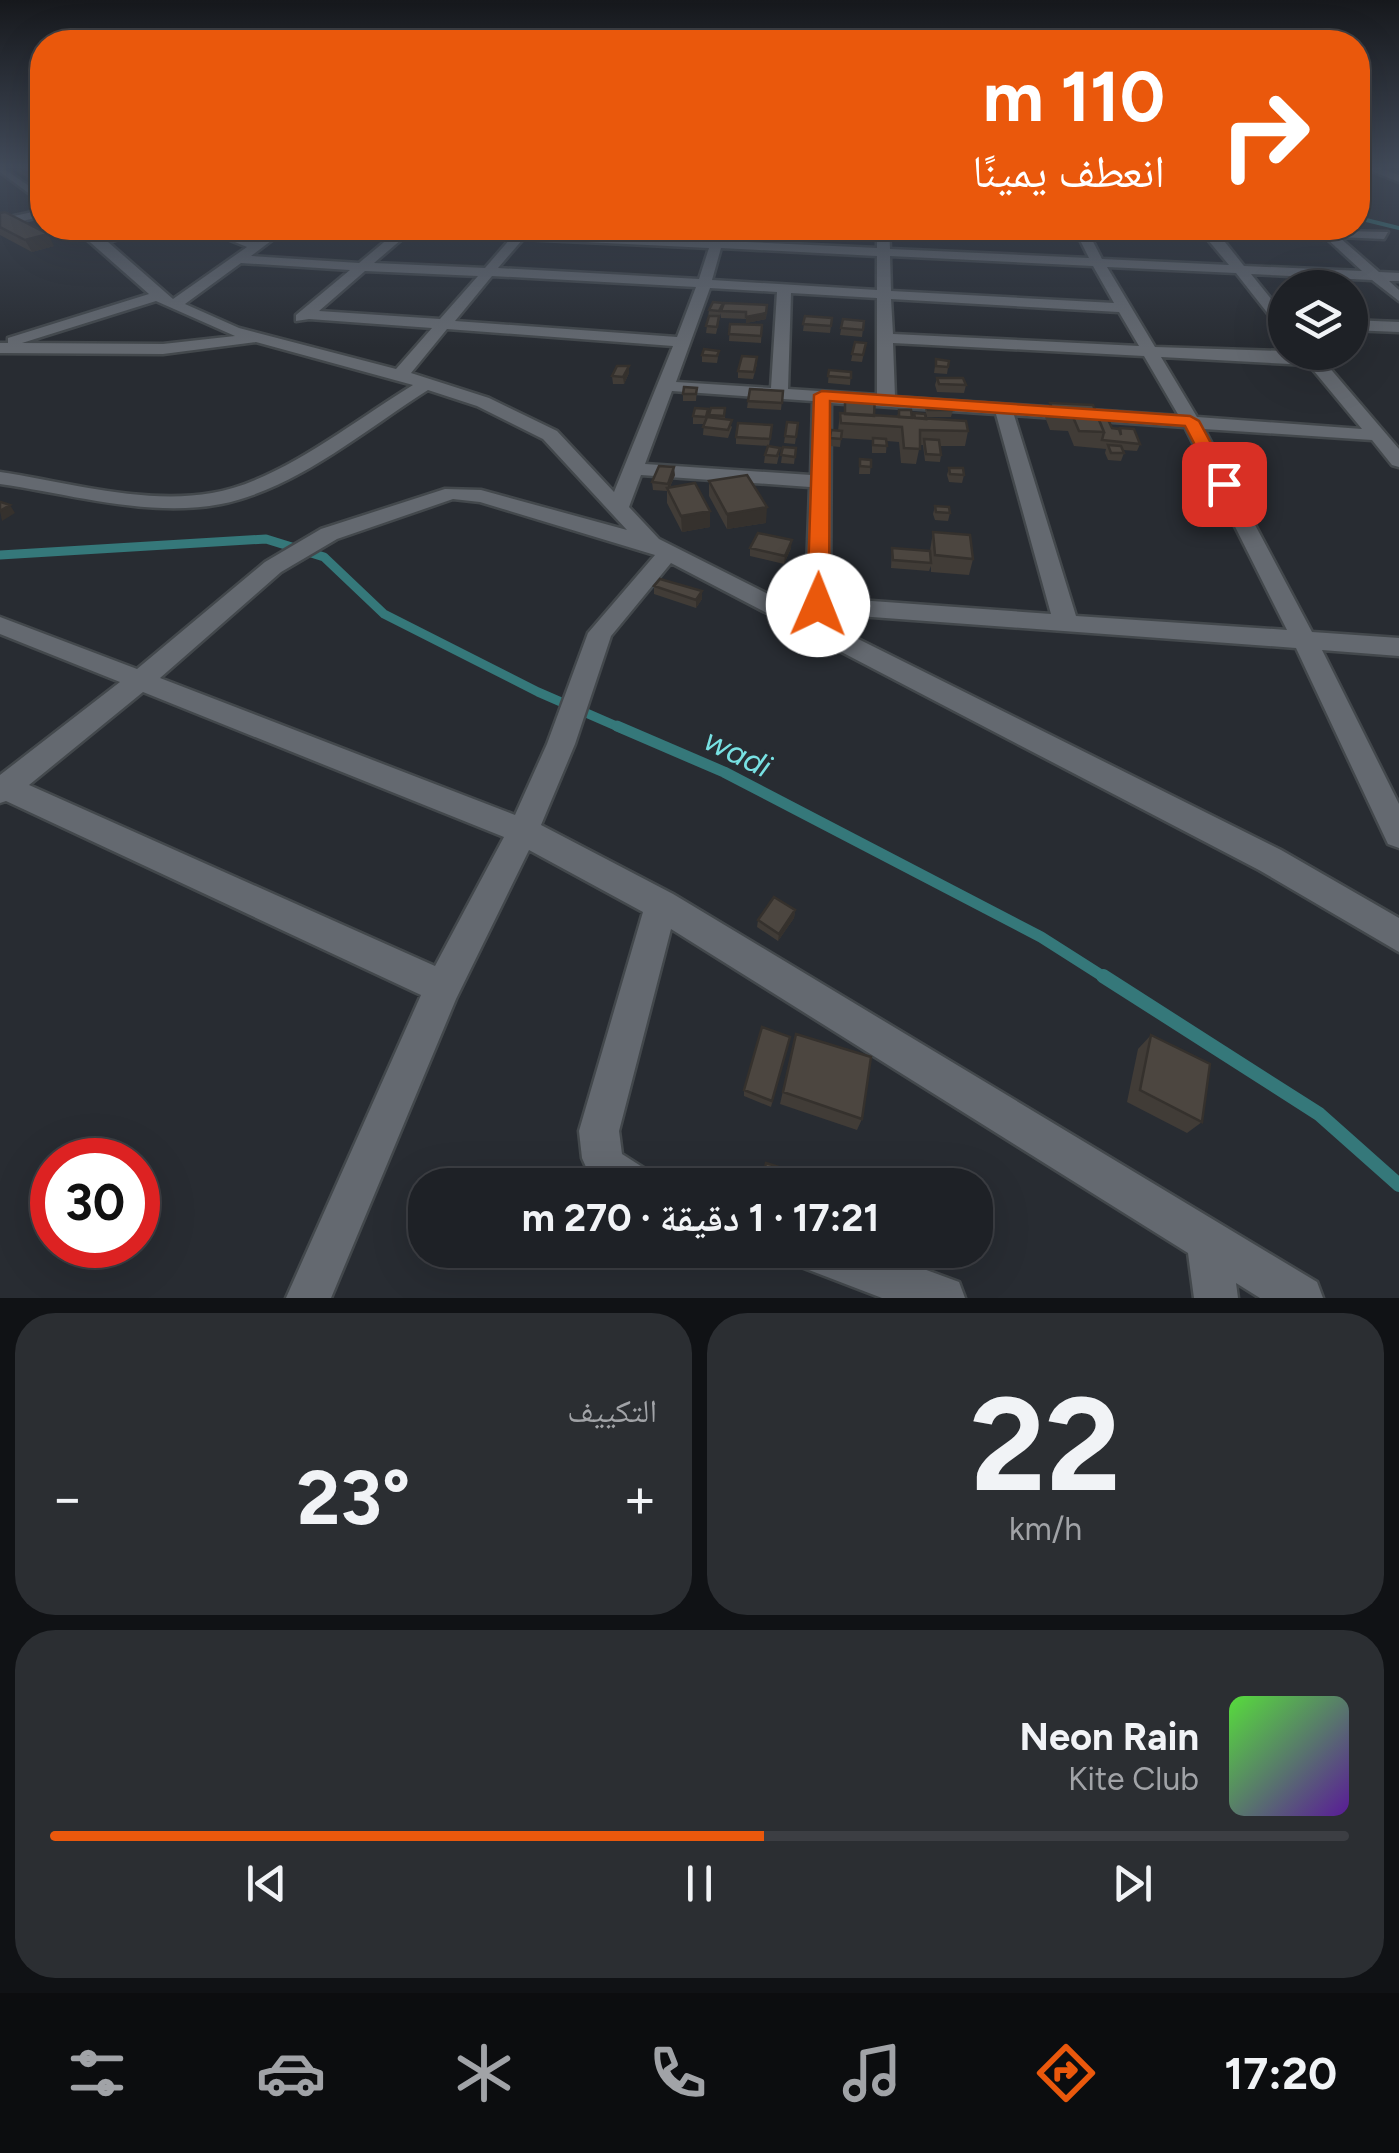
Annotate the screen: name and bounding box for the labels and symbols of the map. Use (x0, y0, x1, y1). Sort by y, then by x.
pin (1182, 442, 1267, 527)
position arrow (766, 553, 870, 657)
water label: wadi (698, 721, 778, 786)
speed limit sign: 30 (30, 1138, 160, 1268)

